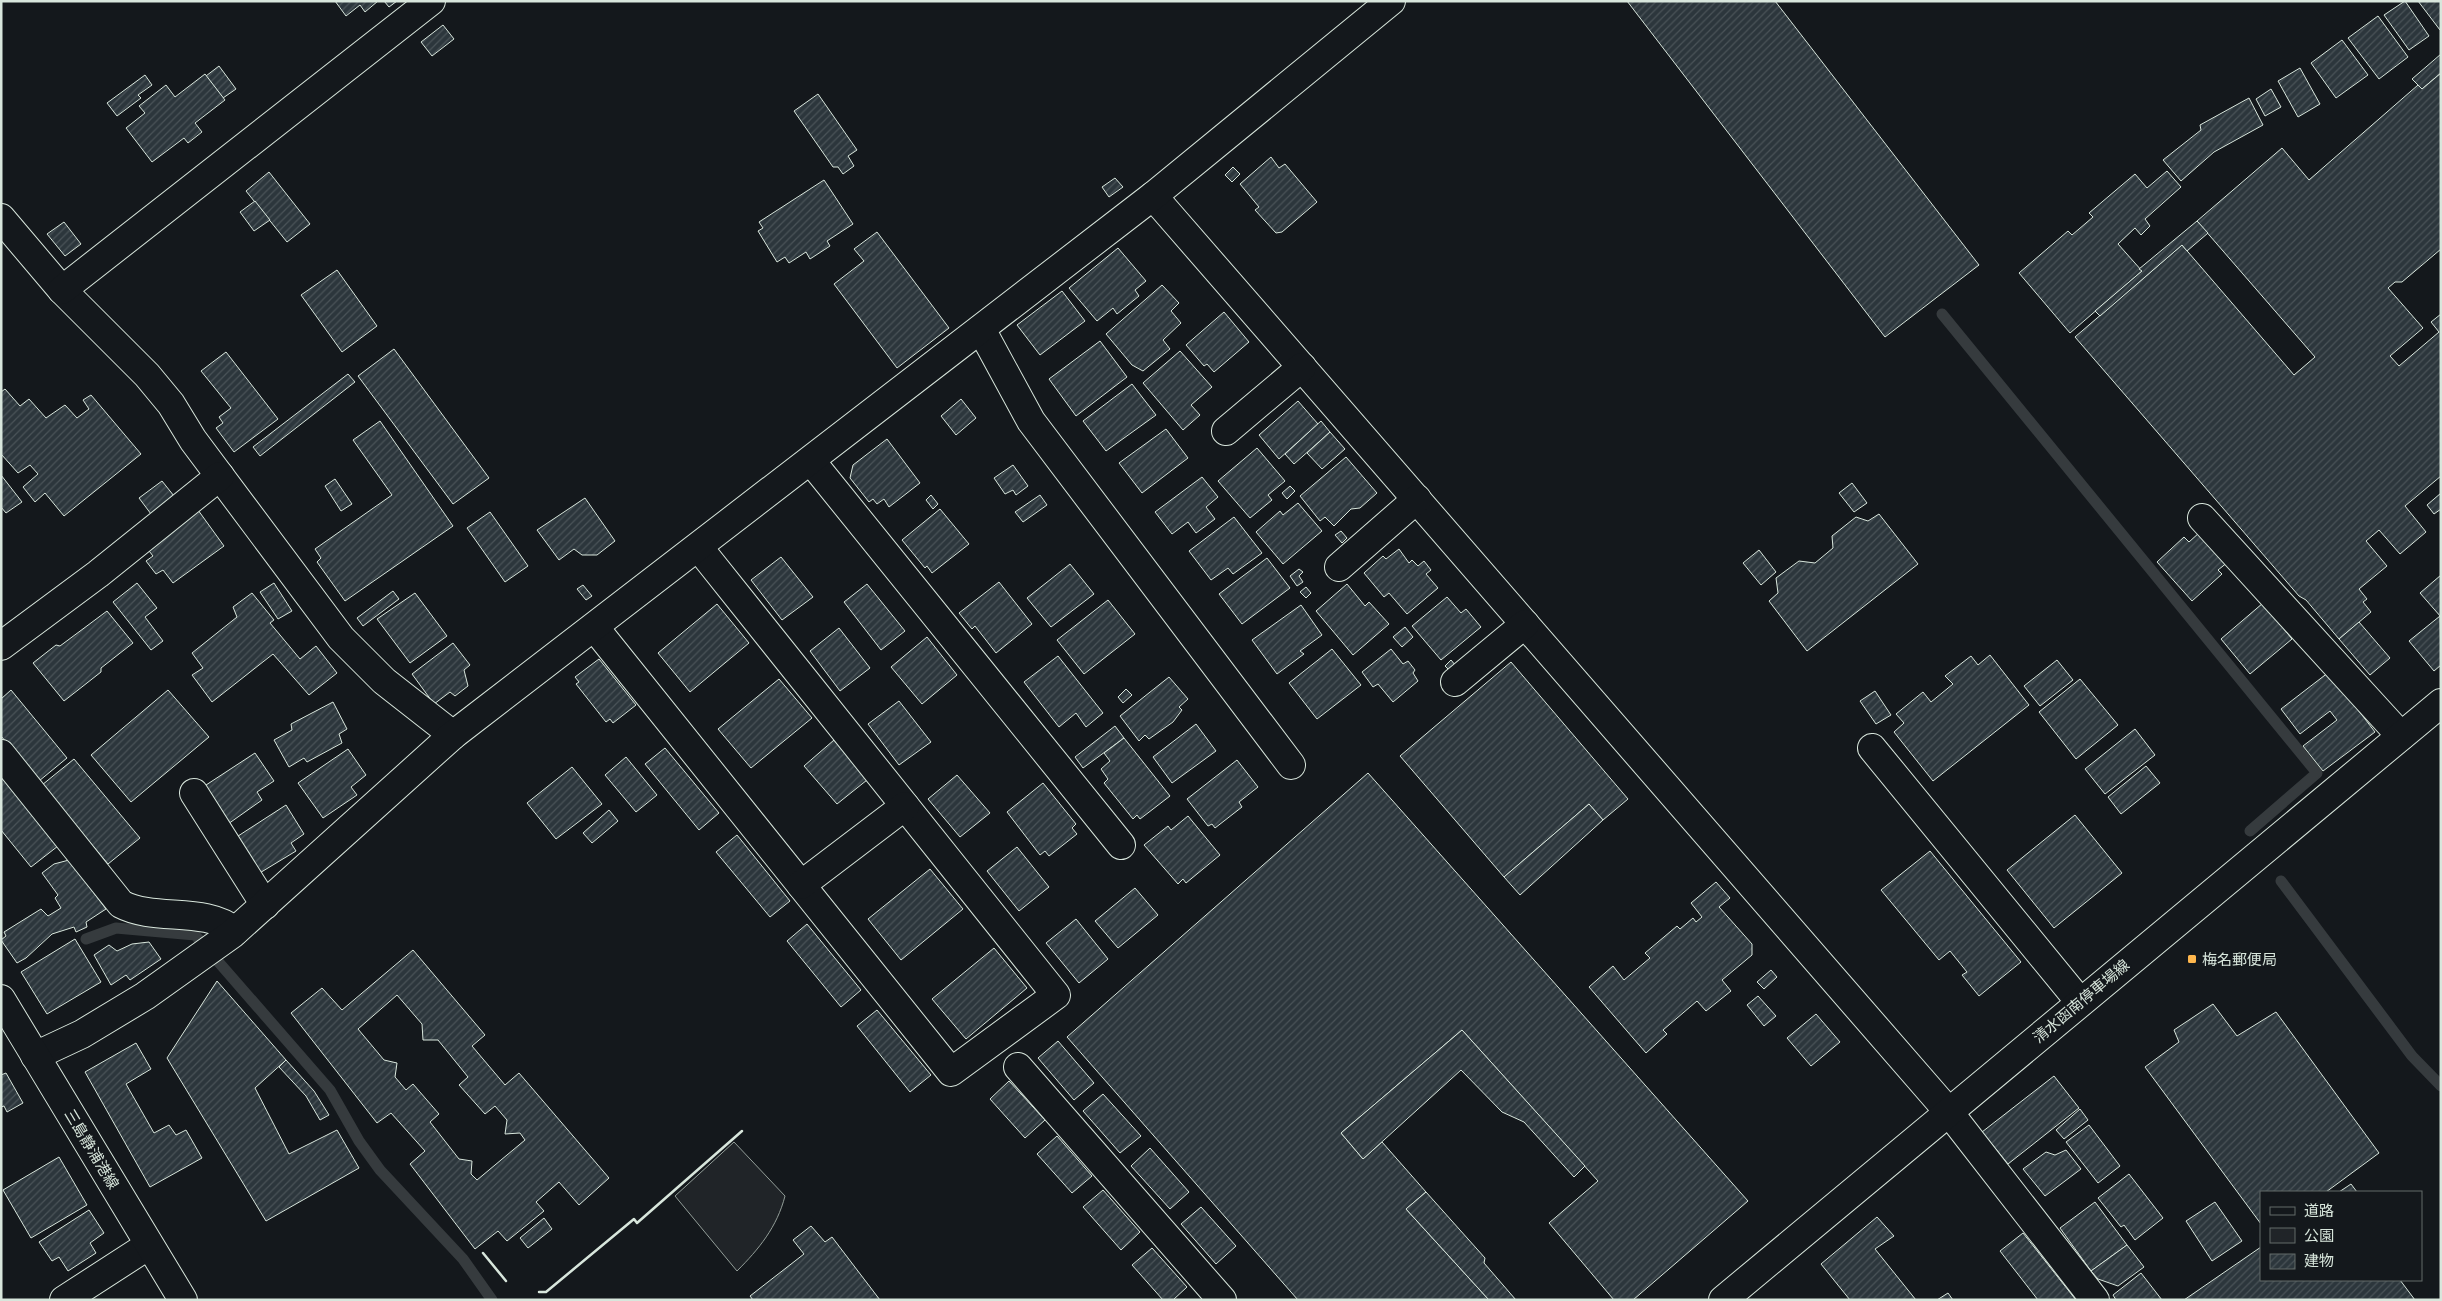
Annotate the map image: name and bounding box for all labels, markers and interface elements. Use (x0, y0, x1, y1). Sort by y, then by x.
place label: 梅名郵便局 (2202, 951, 2277, 968)
marker: 梅名郵便局 (2186, 953, 2198, 965)
street label: 清水函南停車場線 (2030, 956, 2132, 1046)
street label: 三島静浦港線 (62, 1106, 122, 1192)
legend (2260, 1191, 2422, 1281)
text: 道路 (2304, 1202, 2334, 1219)
text: 公園 (2304, 1227, 2334, 1244)
text: 建物 (2304, 1252, 2334, 1269)

